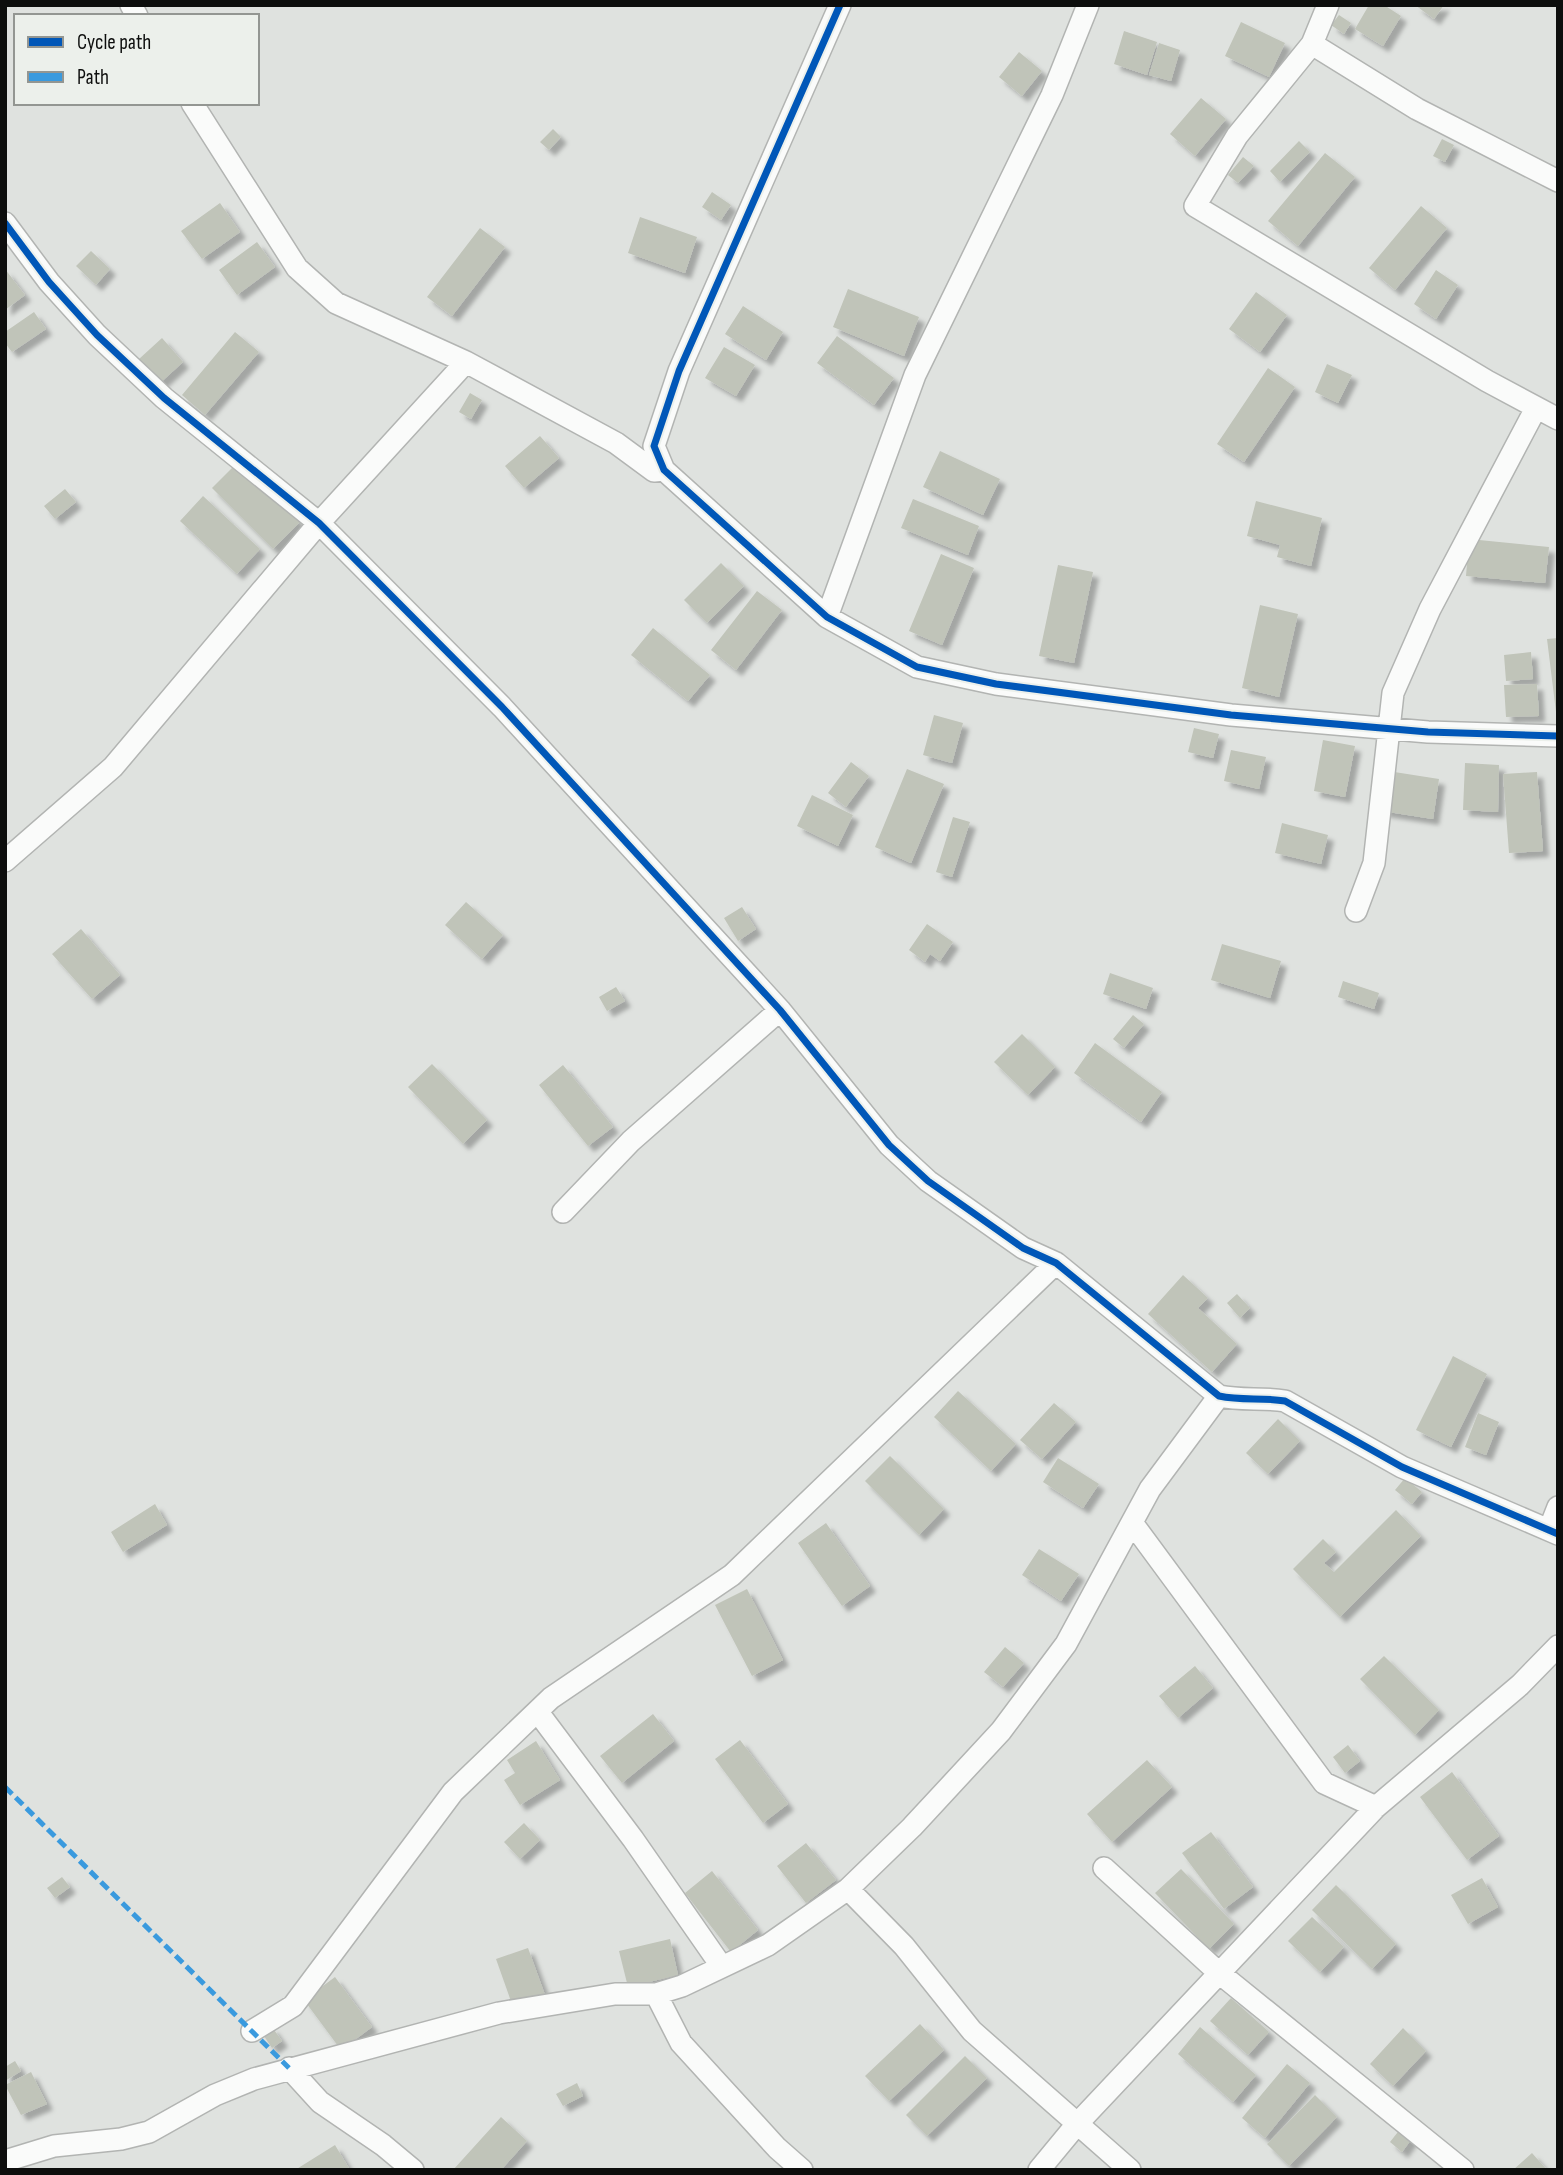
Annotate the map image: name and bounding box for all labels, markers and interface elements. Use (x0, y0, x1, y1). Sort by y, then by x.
legend (14, 14, 259, 105)
text: Cycle path (77, 30, 151, 55)
text: Path (77, 65, 109, 90)

